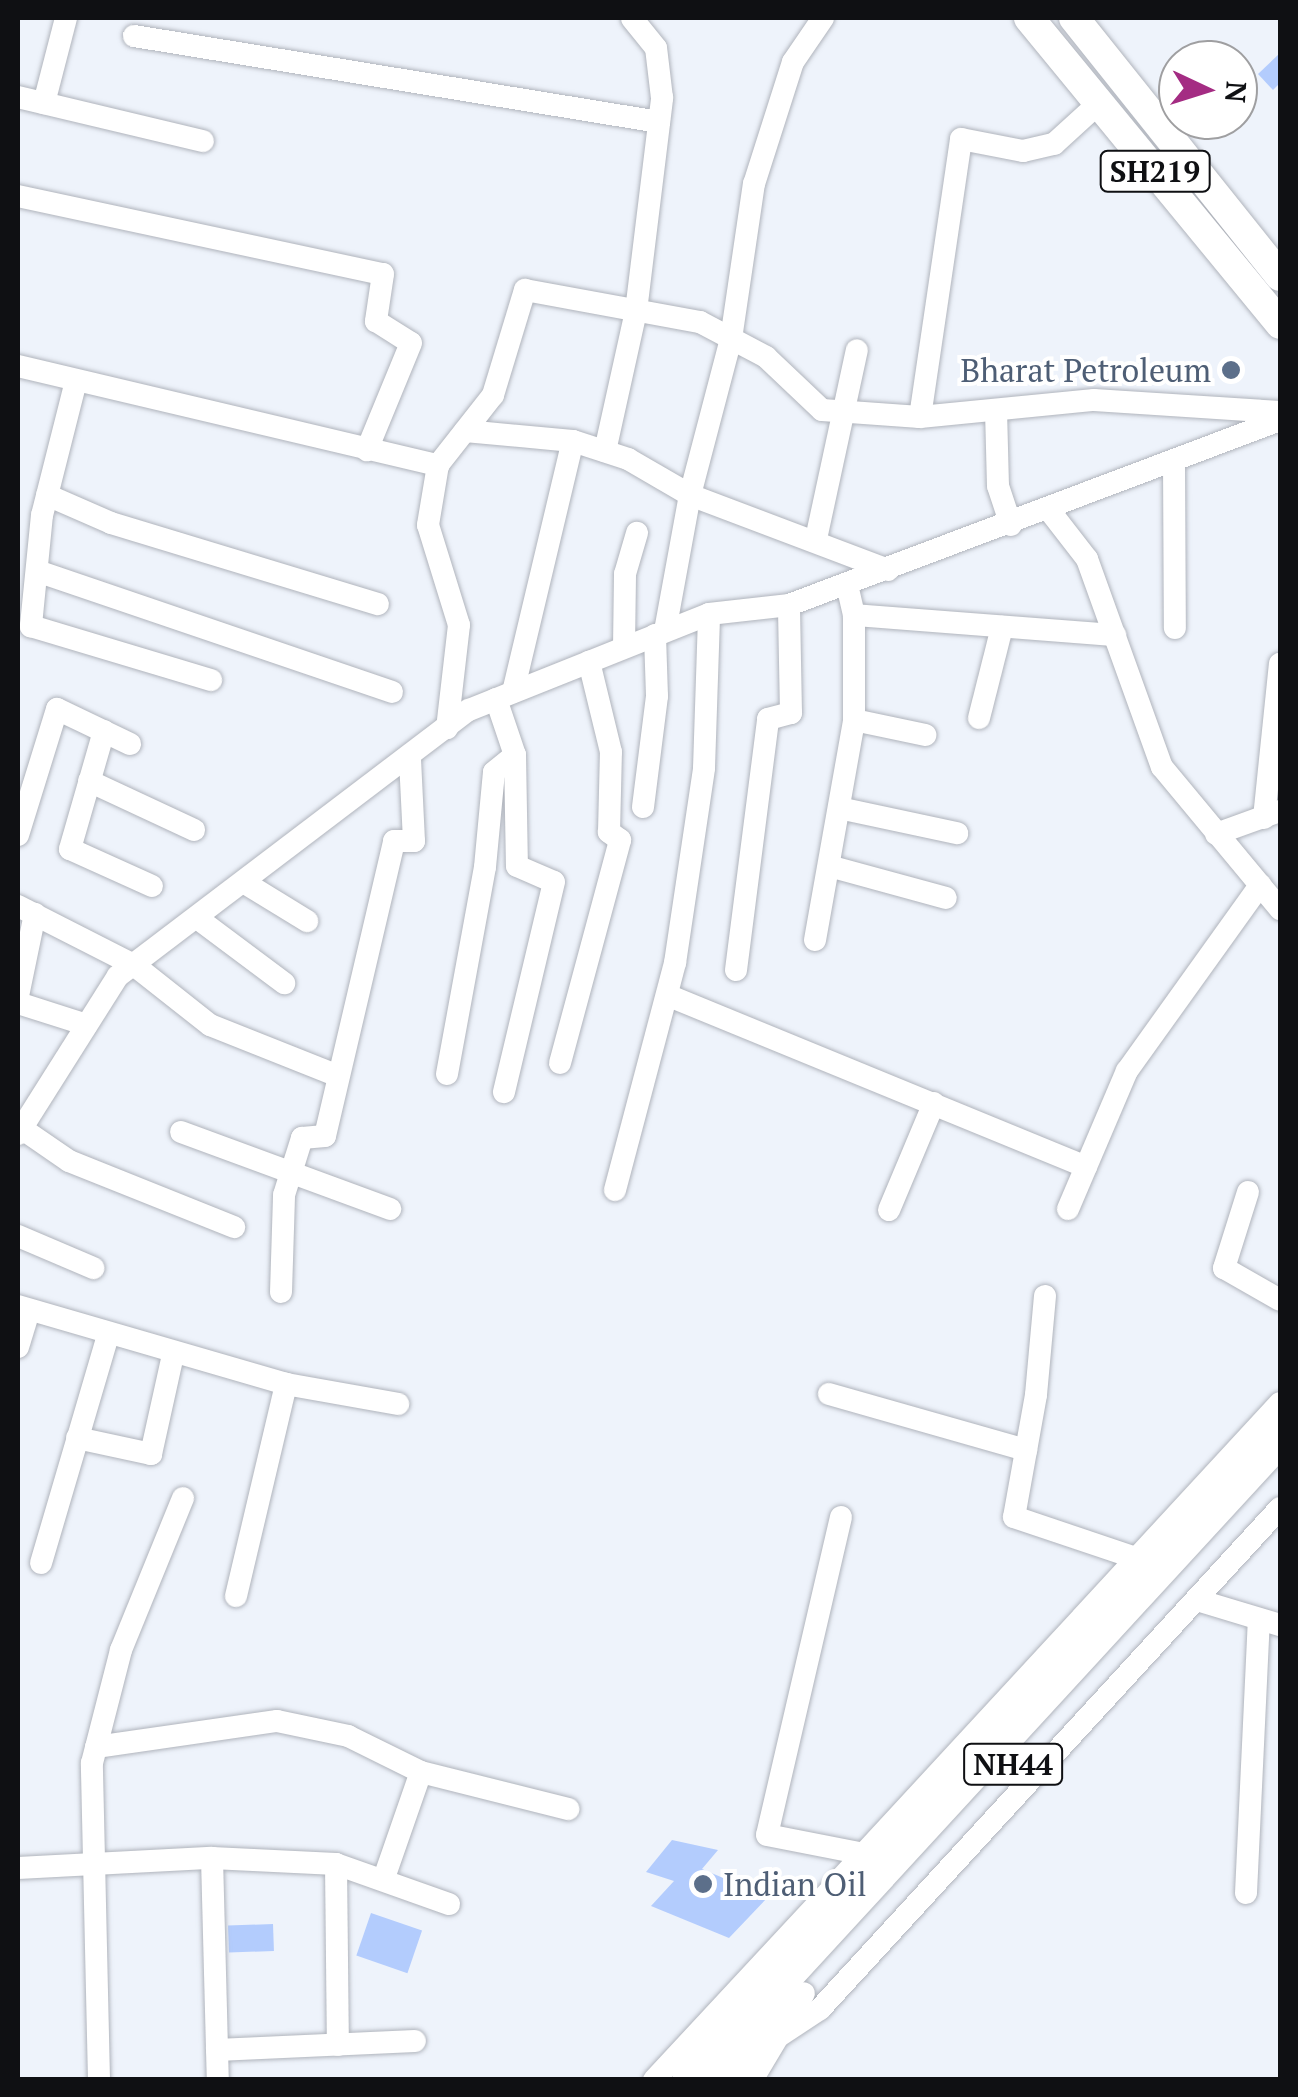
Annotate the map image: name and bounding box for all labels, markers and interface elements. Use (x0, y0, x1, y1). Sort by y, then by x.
north arrow (1158, 40, 1258, 140)
text: N (1217, 80, 1256, 104)
road number: SH219 (1098, 146, 1212, 196)
place label: Bharat Petroleum (961, 351, 1211, 389)
marker: Bharat Petroleum (1220, 359, 1242, 381)
road number: NH44 (963, 1739, 1063, 1789)
place label: Indian Oil (723, 1865, 867, 1903)
marker: Indian Oil (692, 1873, 714, 1895)

